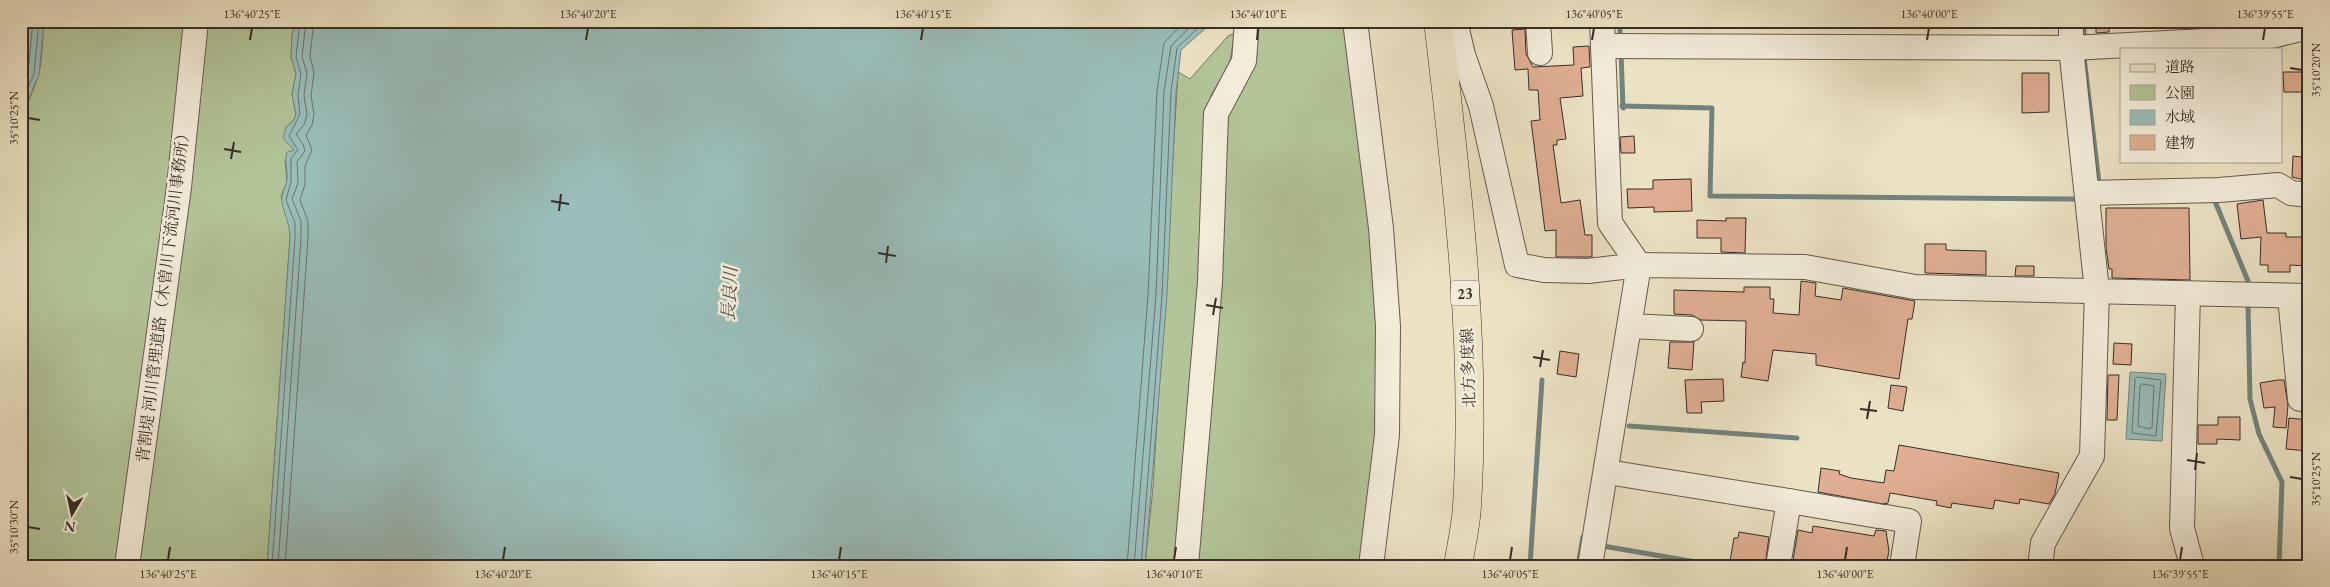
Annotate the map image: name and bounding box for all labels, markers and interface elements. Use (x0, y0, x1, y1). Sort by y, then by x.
text: 136°40'25"E (224, 6, 281, 22)
text: 136°40'20"E (560, 6, 617, 22)
text: 136°40'15"E (895, 6, 952, 22)
text: 136°40'10"E (1230, 6, 1287, 22)
text: 136°40'05"E (1566, 6, 1623, 22)
text: 136°40'00"E (1901, 6, 1958, 22)
text: 136°39'55"E (2237, 6, 2294, 22)
text: 35°10'20"N (2308, 43, 2324, 97)
legend (2120, 48, 2282, 162)
text: 道路 (2165, 57, 2195, 76)
text: 公園 (2165, 83, 2195, 102)
text: 35°10'25"N (6, 91, 22, 145)
text: 水域 (2165, 107, 2195, 126)
street label: 背割堤 河川管理道路（木曽川下流河川事務所） (132, 124, 194, 464)
text: 建物 (2165, 133, 2195, 152)
water label: 長良川 (716, 264, 742, 322)
road number: 23 (1451, 280, 1479, 306)
street label: 北方多度線 (1456, 328, 1480, 408)
text: 35°10'25"N (2308, 452, 2324, 506)
north arrow (48, 490, 98, 540)
text: 35°10'30"N (6, 500, 22, 554)
text: N (62, 517, 77, 537)
text: 136°40'25"E (140, 566, 197, 582)
text: 136°40'20"E (475, 566, 532, 582)
text: 136°40'15"E (811, 566, 868, 582)
text: 136°40'10"E (1146, 566, 1203, 582)
text: 136°40'05"E (1482, 566, 1539, 582)
text: 136°40'00"E (1817, 566, 1874, 582)
text: 136°39'55"E (2152, 566, 2209, 582)

